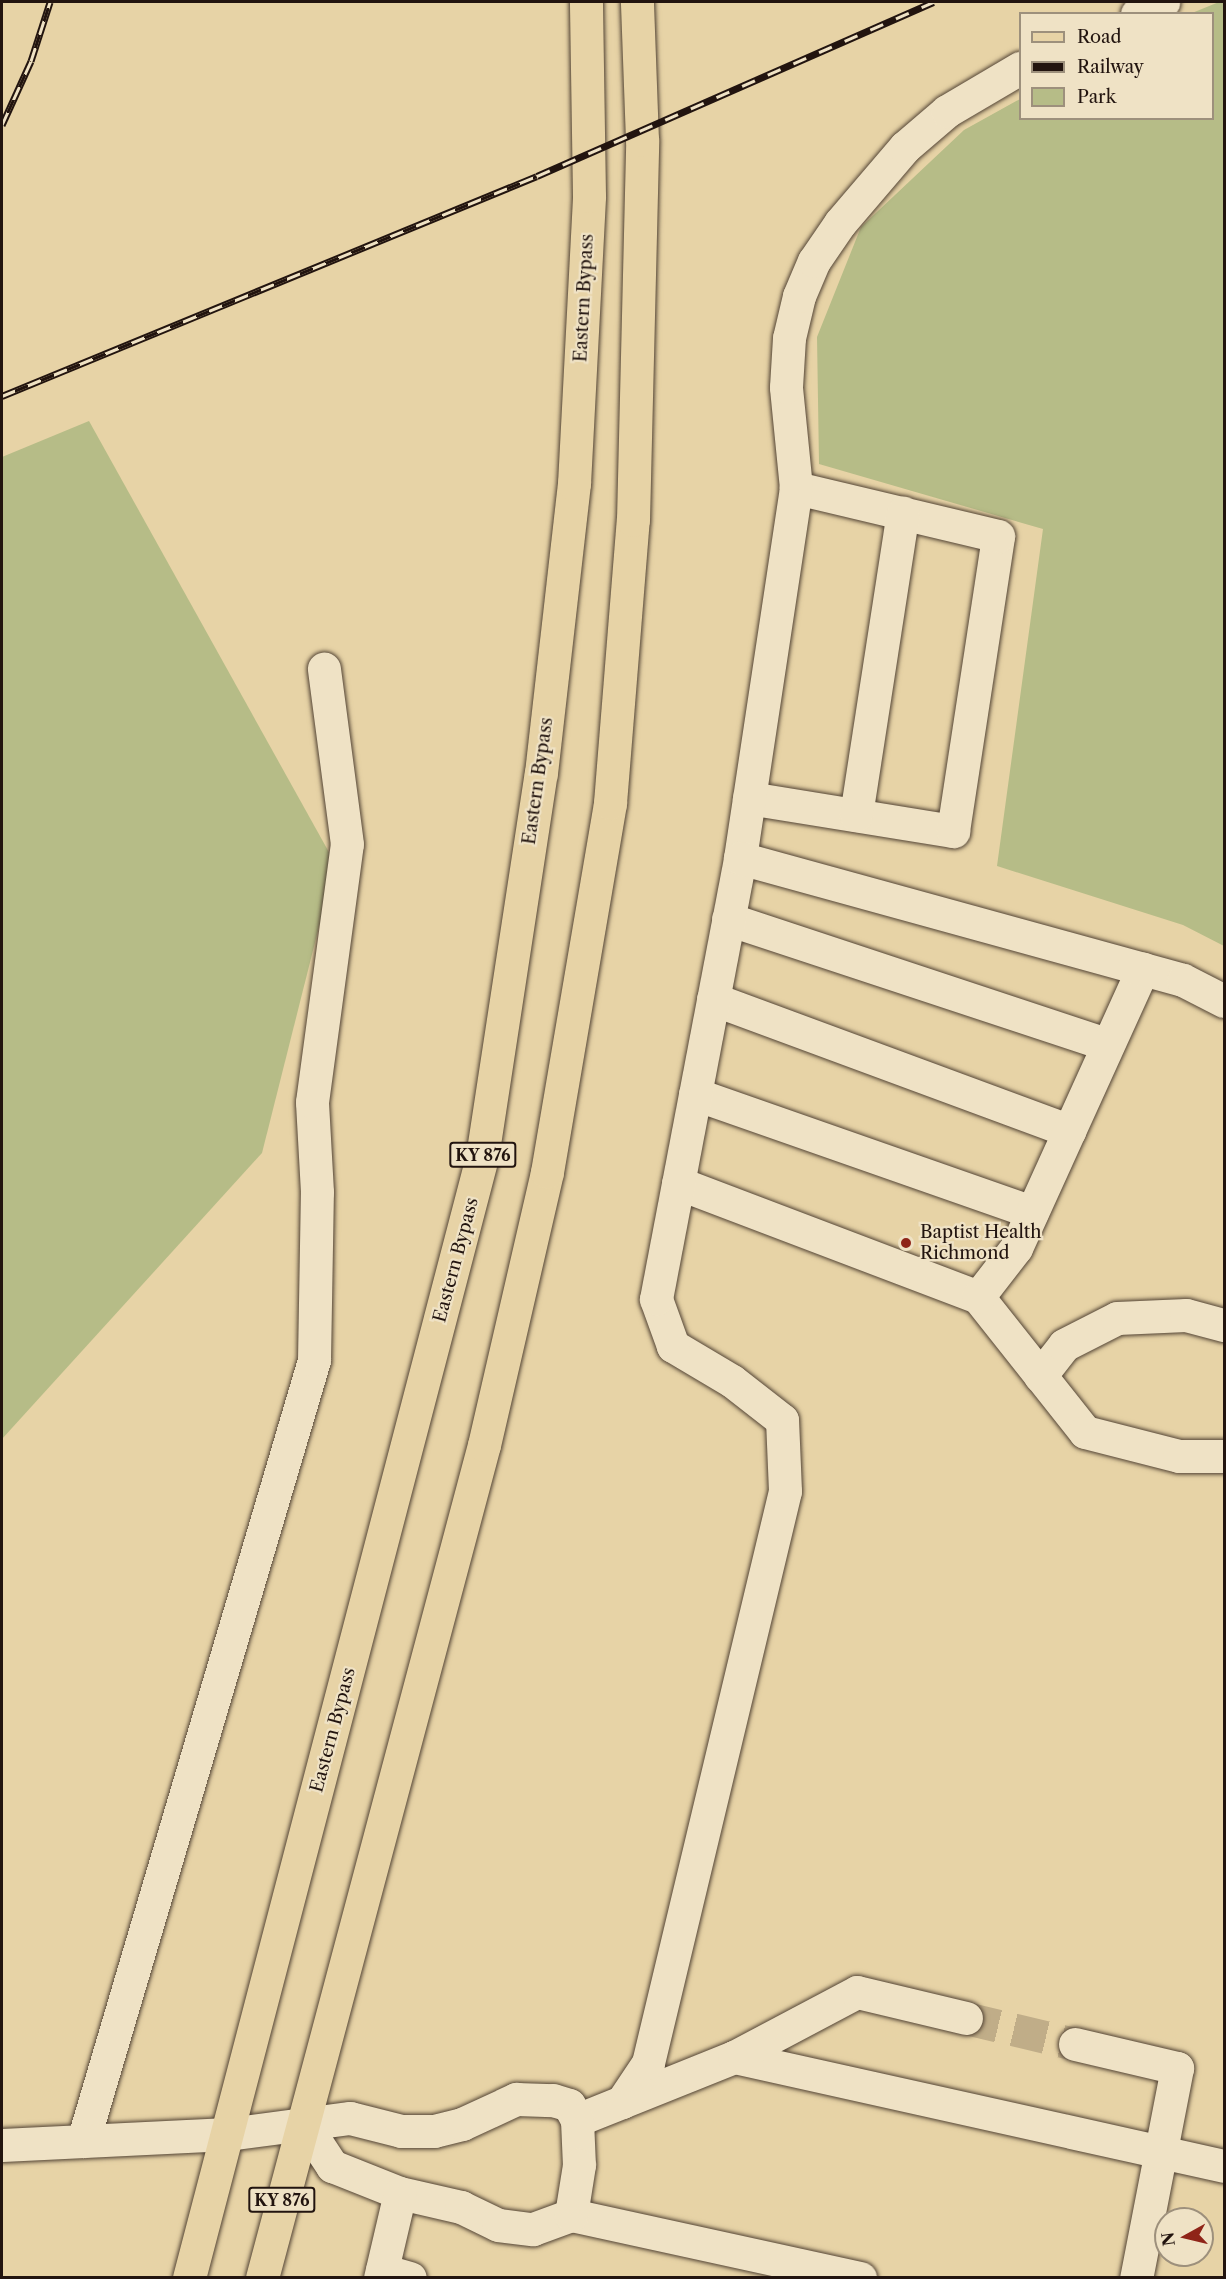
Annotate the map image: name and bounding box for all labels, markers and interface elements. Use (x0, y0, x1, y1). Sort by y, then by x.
legend (1019, 12, 1214, 120)
text: Road (1077, 26, 1122, 48)
text: Railway (1077, 56, 1144, 78)
text: Park (1077, 86, 1116, 108)
street label: Eastern Bypass (570, 233, 598, 363)
street label: Eastern Bypass (518, 716, 558, 846)
road number: KY 876 (448, 1142, 518, 1168)
street label: Eastern Bypass (429, 1195, 483, 1325)
place label: Baptist Health Richmond (920, 1222, 1041, 1264)
marker: Baptist Health Richmond (897, 1234, 915, 1252)
street label: Eastern Bypass (306, 1665, 360, 1795)
road number: KY 876 (248, 2187, 316, 2213)
north arrow (1154, 2207, 1214, 2267)
text: N (1157, 2231, 1179, 2248)

